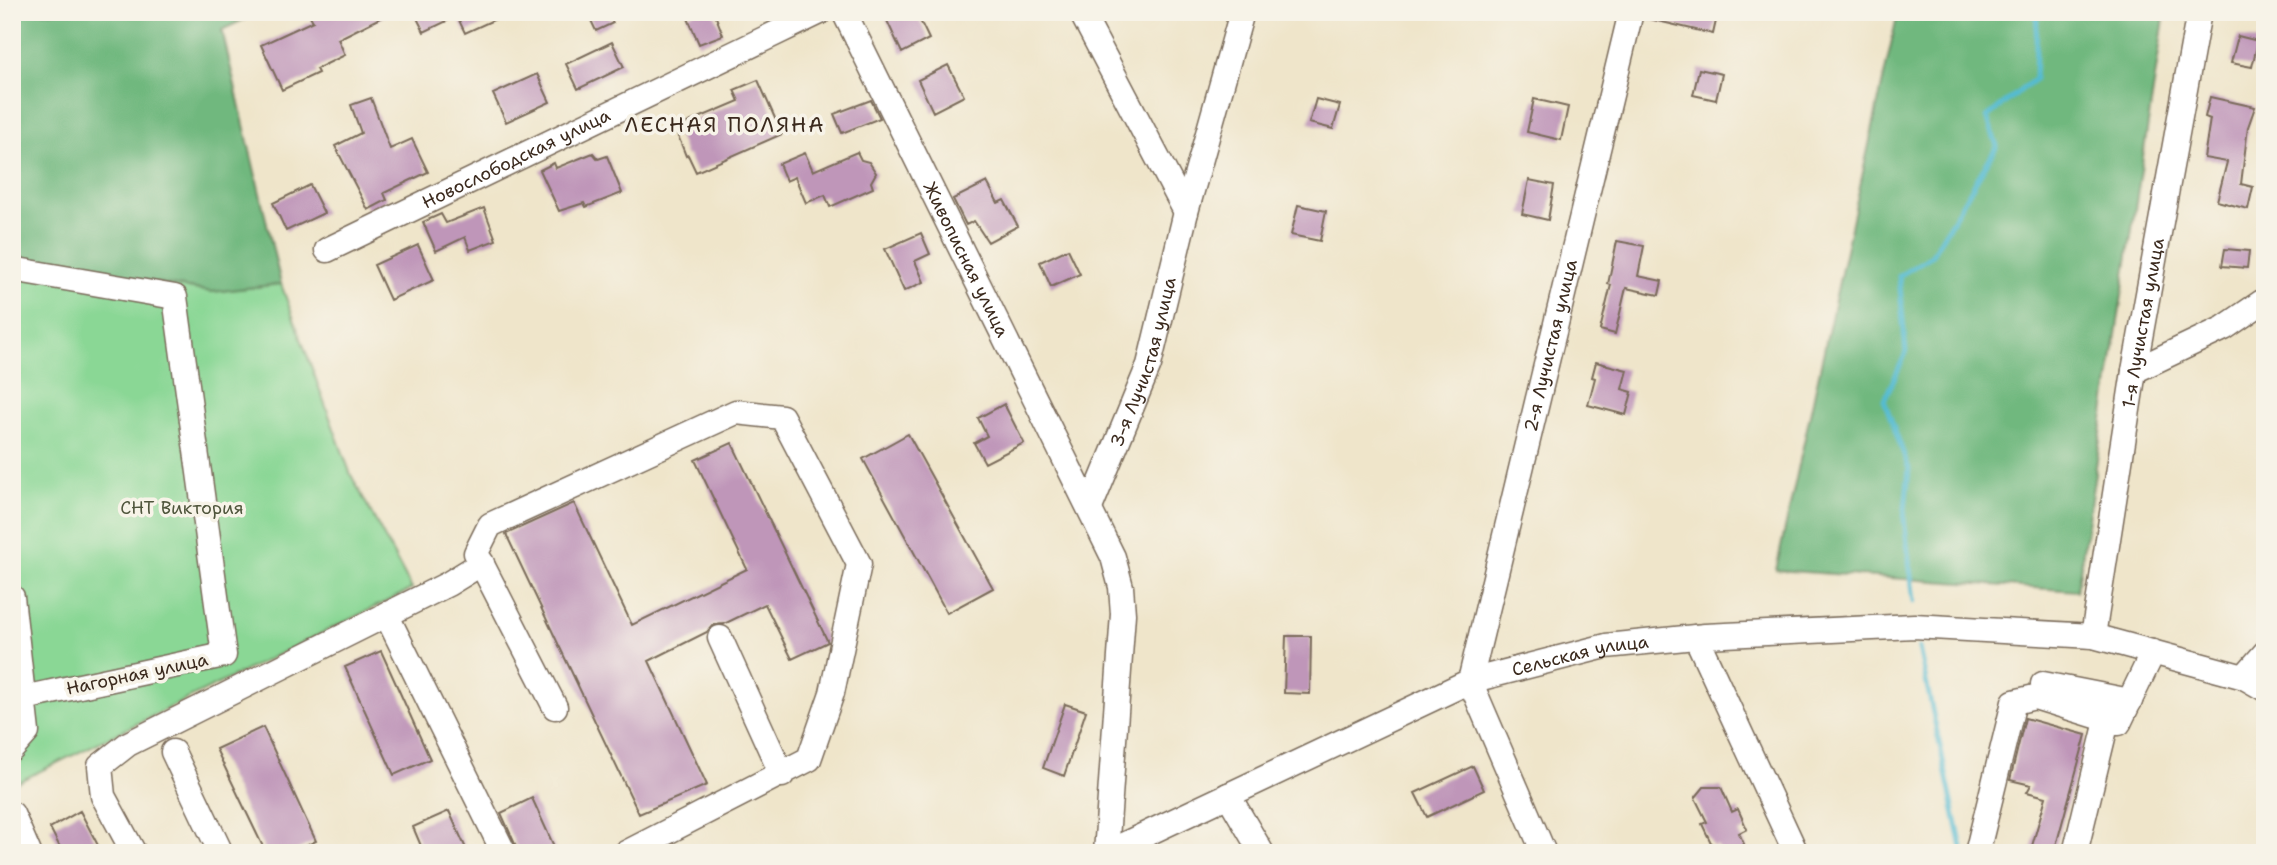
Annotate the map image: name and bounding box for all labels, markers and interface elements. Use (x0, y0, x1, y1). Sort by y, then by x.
street label: Новослободская улица (418, 103, 614, 214)
district label: ЛЕСНАЯ ПОЛЯНА (625, 111, 825, 139)
street label: Живописная улица (918, 178, 1015, 341)
street label: 1-я Лучистая улица (2116, 236, 2170, 410)
street label: 2-я Лучистая улица (1518, 257, 1583, 434)
street label: 3-я Лучистая улица (1105, 275, 1182, 450)
park label: СНТ Виктория (120, 496, 244, 520)
street label: Сельская улица (1509, 630, 1650, 682)
street label: Нагорная улица (64, 647, 210, 701)

